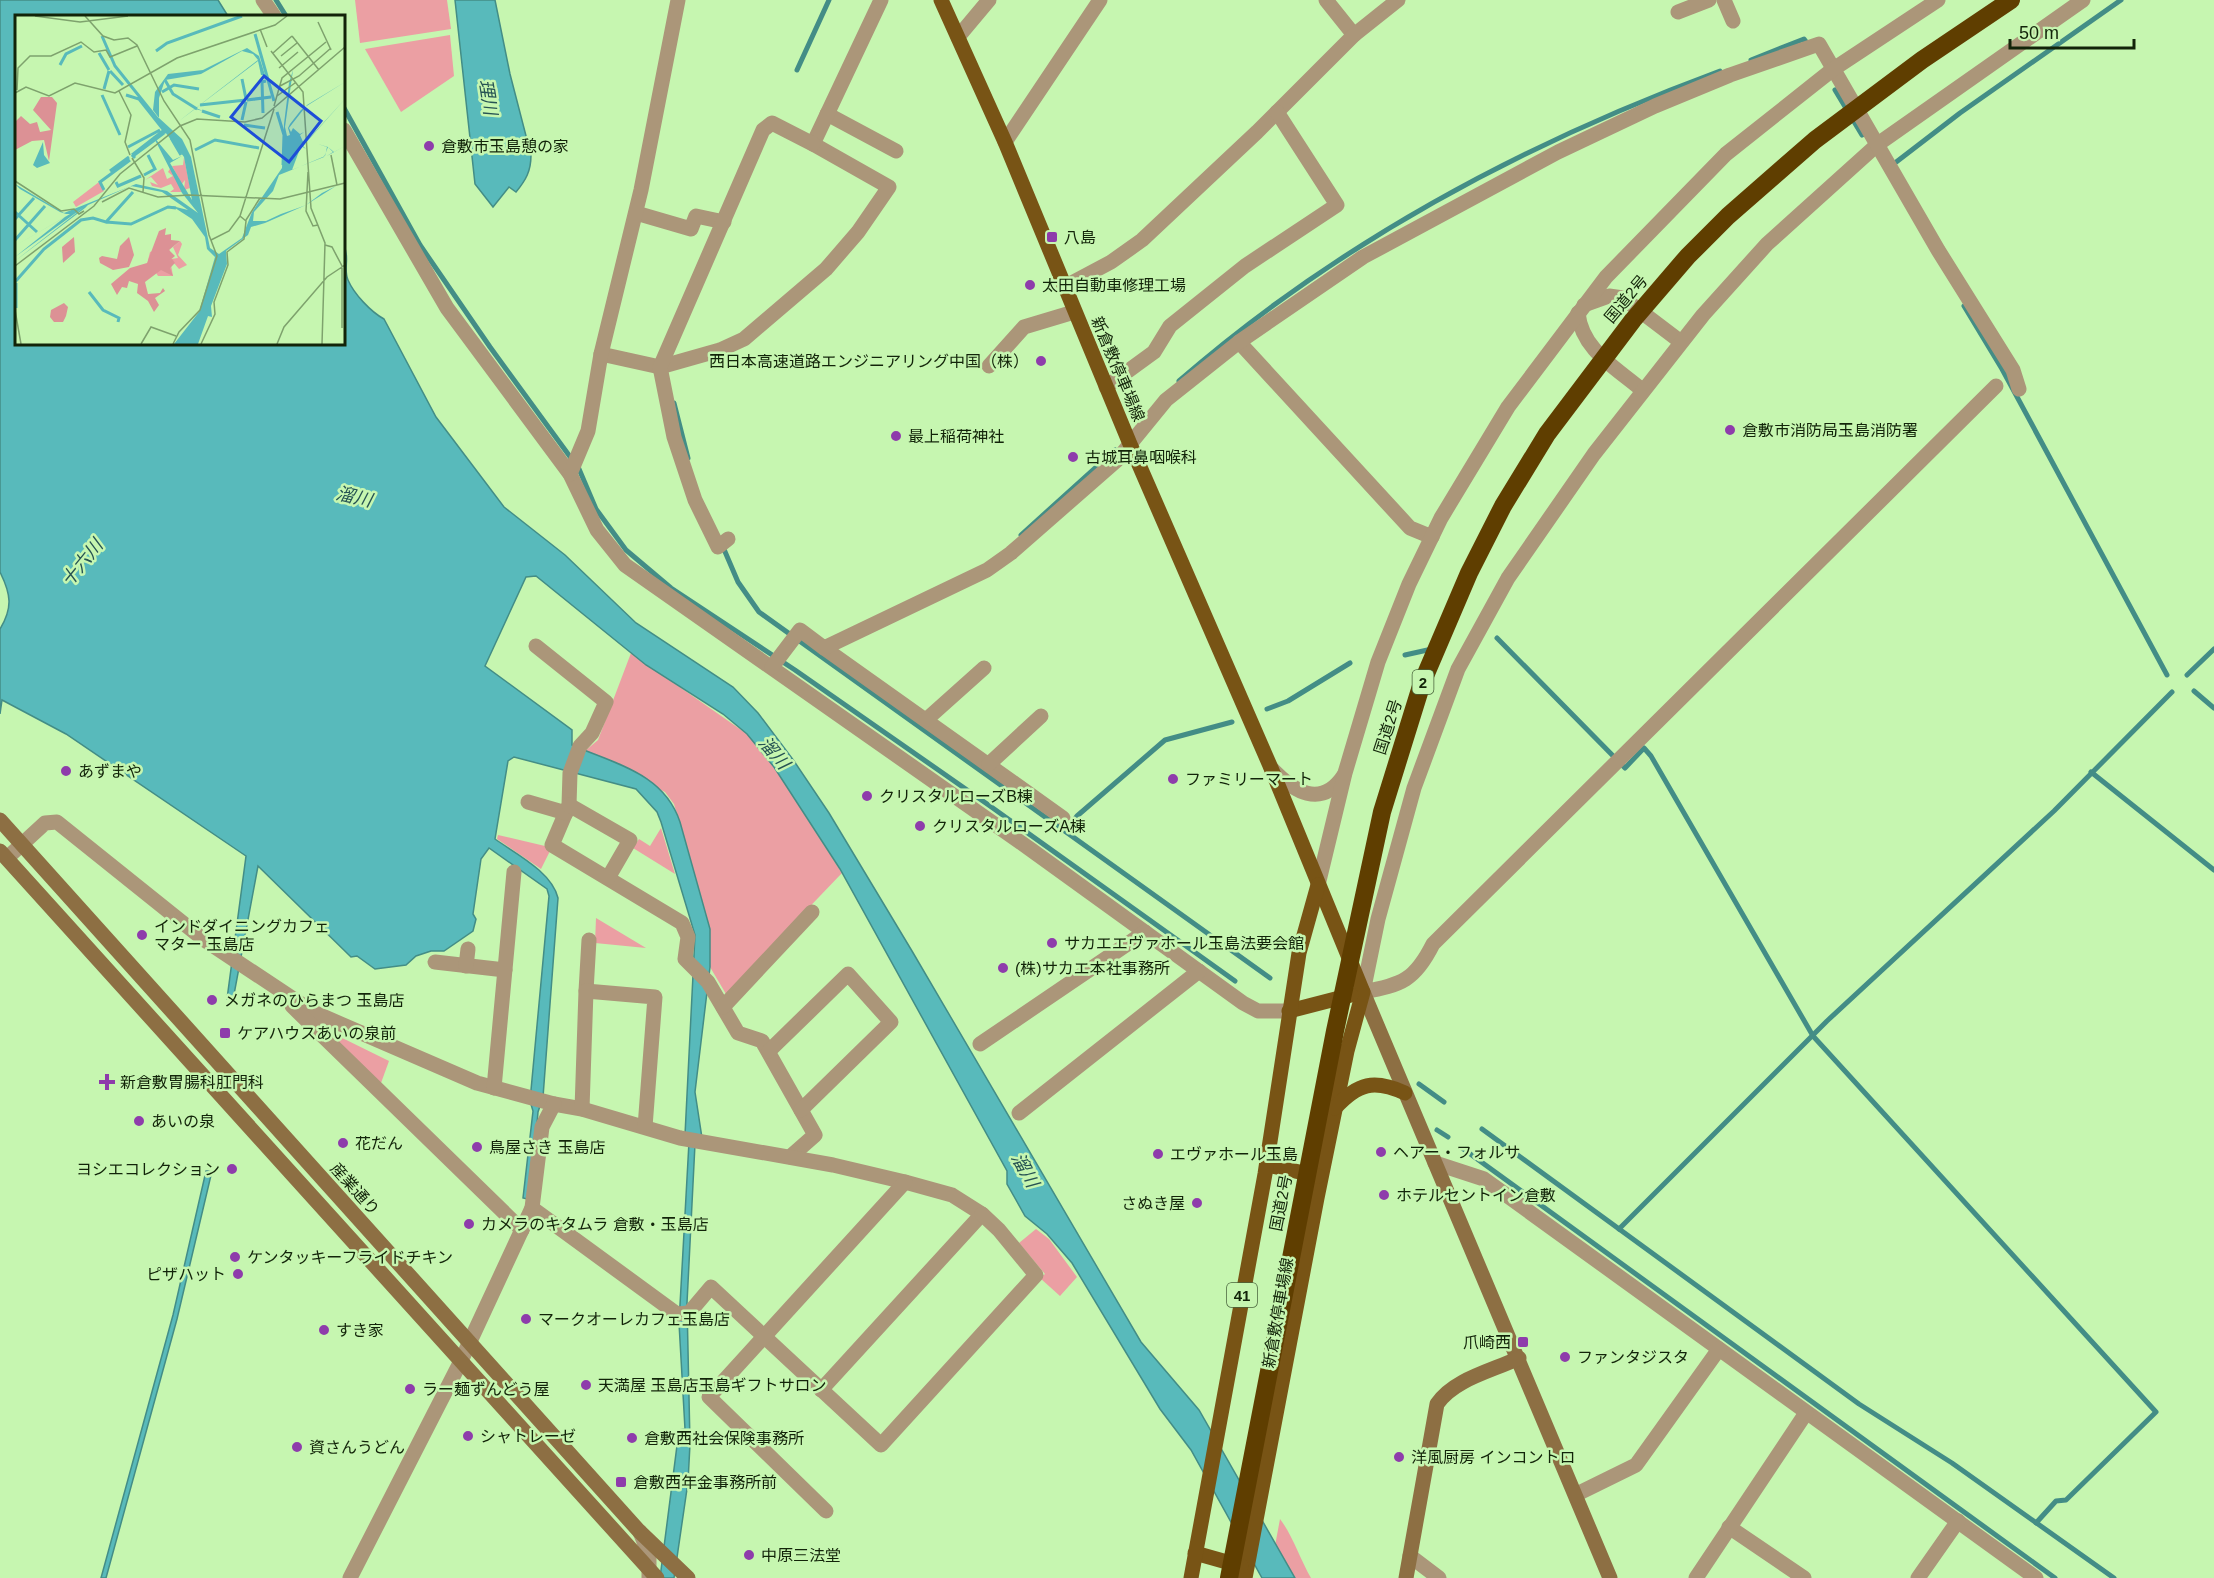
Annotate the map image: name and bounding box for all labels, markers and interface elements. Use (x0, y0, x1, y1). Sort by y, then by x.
scale bar (2010, 12, 2134, 50)
inset map (15, 15, 345, 345)
text: 50 m (2019, 23, 2059, 43)
water label: 理川 (475, 78, 501, 118)
place label: 倉敷市玉島憩の家 (441, 137, 569, 155)
marker: 倉敷市玉島憩の家 (422, 139, 436, 153)
place label: 八島 (1064, 229, 1096, 246)
marker: 八島 (1045, 230, 1059, 244)
street label: 国道2号 (1601, 272, 1651, 326)
place label: 太田自動車修理工場 (1042, 277, 1186, 294)
marker: 太田自動車修理工場 (1023, 278, 1037, 292)
street label: 新倉敷停車場線 (1088, 314, 1148, 424)
place label: 西日本高速道路エンジニアリング中国（株） (709, 353, 1029, 370)
marker: 西日本高速道路エンジニアリング中国（株） (1034, 354, 1048, 368)
place label: 倉敷市消防局玉島消防署 (1742, 422, 1918, 439)
marker: 倉敷市消防局玉島消防署 (1723, 423, 1737, 437)
place label: 最上稲荷神社 (908, 428, 1004, 445)
marker: 最上稲荷神社 (889, 429, 903, 443)
place label: 古城耳鼻咽喉科 (1085, 449, 1197, 466)
marker: 古城耳鼻咽喉科 (1066, 450, 1080, 464)
water label: 溜川 (334, 483, 376, 511)
water label: 十六川 (57, 534, 108, 590)
road number: 2 (1412, 670, 1434, 694)
street label: 国道2号 (1371, 697, 1405, 757)
water label: 溜川 (755, 733, 795, 775)
place label: あずまや (78, 763, 142, 780)
marker: あずまや (59, 764, 73, 778)
place label: ファミリーマート (1185, 771, 1313, 788)
marker: ファミリーマート (1166, 772, 1180, 786)
place label: クリスタルローズB棟 (879, 788, 1033, 805)
marker: クリスタルローズB棟 (860, 789, 874, 803)
place label: クリスタルローズA棟 (932, 818, 1086, 835)
marker: クリスタルローズA棟 (913, 819, 927, 833)
place label: インドダイニングカフェ マター 玉島店 (154, 918, 330, 953)
marker: インドダイニングカフェ マター 玉島店 (135, 928, 149, 942)
place label: サカエエヴァホール玉島法要会館 (1064, 935, 1304, 952)
marker: サカエエヴァホール玉島法要会館 (1045, 936, 1059, 950)
place label: (株)サカエ本社事務所 (1015, 960, 1170, 977)
marker: (株)サカエ本社事務所 (996, 961, 1010, 975)
place label: メガネのひらまつ 玉島店 (224, 992, 404, 1009)
marker: メガネのひらまつ 玉島店 (205, 993, 219, 1007)
place label: ケアハウスあいの泉前 (237, 1025, 396, 1042)
marker: ケアハウスあいの泉前 (218, 1026, 232, 1040)
marker: 新倉敷胃腸科肛門科 (98, 1073, 116, 1091)
place label: 新倉敷胃腸科肛門科 (120, 1074, 264, 1091)
place label: あいの泉 (151, 1113, 215, 1130)
marker: あいの泉 (132, 1114, 146, 1128)
place label: 花だん (355, 1135, 403, 1152)
marker: 花だん (336, 1136, 350, 1150)
place label: 鳥屋さき 玉島店 (489, 1139, 605, 1156)
marker: 鳥屋さき 玉島店 (470, 1140, 484, 1154)
place label: ヘアー・フォルサ (1393, 1144, 1520, 1161)
marker: ヘアー・フォルサ (1374, 1145, 1388, 1159)
place label: エヴァホール玉島 (1170, 1146, 1298, 1163)
marker: エヴァホール玉島 (1151, 1147, 1165, 1161)
water label: 溜川 (1008, 1149, 1043, 1192)
street label: 産業通り (327, 1160, 383, 1218)
place label: ヨシエコレクション (76, 1161, 220, 1178)
marker: ヨシエコレクション (225, 1162, 239, 1176)
street label: 国道2号 (1267, 1173, 1295, 1233)
place label: ホテルセントイン倉敷 (1396, 1187, 1556, 1204)
marker: ホテルセントイン倉敷 (1377, 1188, 1391, 1202)
place label: さぬき屋 (1121, 1195, 1185, 1212)
marker: さぬき屋 (1190, 1196, 1204, 1210)
place label: カメラのキタムラ 倉敷・玉島店 (481, 1216, 709, 1233)
marker: カメラのキタムラ 倉敷・玉島店 (462, 1217, 476, 1231)
place label: ケンタッキーフライドチキン (247, 1249, 453, 1266)
marker: ケンタッキーフライドチキン (228, 1250, 242, 1264)
street label: 新倉敷停車場線 (1260, 1256, 1296, 1370)
place label: ピザハット (146, 1266, 226, 1283)
marker: ピザハット (231, 1267, 245, 1281)
road number: 41 (1227, 1283, 1257, 1307)
place label: マークオーレカフェ玉島店 (538, 1311, 730, 1328)
marker: マークオーレカフェ玉島店 (519, 1312, 533, 1326)
place label: すき家 (336, 1322, 384, 1339)
marker: すき家 (317, 1323, 331, 1337)
place label: 爪崎西 (1463, 1334, 1511, 1351)
marker: 爪崎西 (1516, 1335, 1530, 1349)
place label: ファンタジスタ (1577, 1349, 1689, 1366)
marker: ファンタジスタ (1558, 1350, 1572, 1364)
place label: 天満屋 玉島店玉島ギフトサロン (598, 1377, 826, 1394)
marker: 天満屋 玉島店玉島ギフトサロン (579, 1378, 593, 1392)
place label: ラー麺ずんどう屋 (422, 1381, 550, 1398)
marker: ラー麺ずんどう屋 (403, 1382, 417, 1396)
place label: シャトレーゼ (480, 1428, 576, 1445)
marker: シャトレーゼ (461, 1429, 475, 1443)
place label: 倉敷西社会保険事務所 (644, 1430, 804, 1447)
marker: 倉敷西社会保険事務所 (625, 1431, 639, 1445)
place label: 資さんうどん (309, 1439, 405, 1456)
marker: 資さんうどん (290, 1440, 304, 1454)
place label: 洋風厨房 インコントロ (1411, 1449, 1575, 1466)
marker: 洋風厨房 インコントロ (1392, 1450, 1406, 1464)
place label: 倉敷西年金事務所前 (633, 1474, 777, 1491)
marker: 倉敷西年金事務所前 (614, 1475, 628, 1489)
place label: 中原三法堂 (761, 1547, 841, 1564)
marker: 中原三法堂 (742, 1548, 756, 1562)

